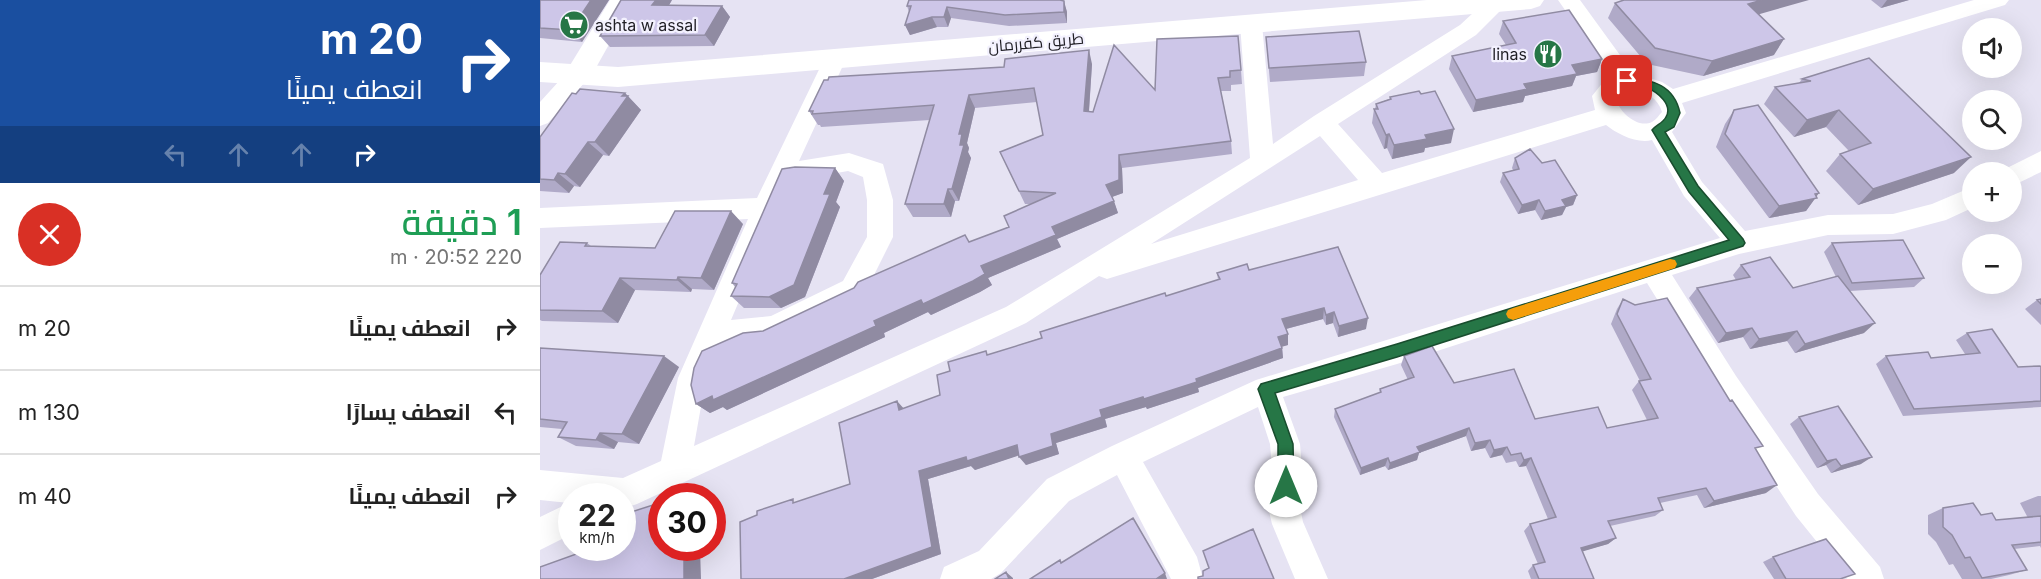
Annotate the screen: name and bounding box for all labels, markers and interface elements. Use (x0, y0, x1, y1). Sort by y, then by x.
supermarket icon: ashta w assal (558, 9, 590, 41)
text: 20 m (320, 13, 423, 64)
place label: ashta w assal (595, 15, 697, 35)
map controls (1962, 18, 2022, 294)
button: sound (1962, 18, 2022, 78)
icon: right (444, 24, 522, 102)
street label: طريق كفررمان (987, 28, 1085, 57)
restaurant icon: linas (1532, 38, 1564, 70)
place label: linas (1492, 44, 1527, 64)
pin (1601, 55, 1652, 106)
icon: arrive (1610, 64, 1643, 97)
text: انعطف يمينًا (286, 73, 423, 106)
button: search (1962, 90, 2022, 150)
icon: left (159, 138, 192, 171)
icon: ahead (222, 138, 255, 171)
icon: ahead (285, 138, 318, 171)
icon: right (348, 138, 381, 171)
button: + (1962, 162, 2022, 222)
text: 1 دقيقة (402, 200, 522, 244)
button: close (18, 203, 81, 266)
button: − (1962, 234, 2022, 294)
text: 220 m · 20:52 (390, 245, 522, 269)
icon: right (489, 312, 522, 345)
text: 20 m (18, 315, 71, 341)
text: انعطف يمينًا (349, 315, 471, 341)
icon: left (489, 396, 522, 429)
text: 130 m (18, 399, 80, 425)
text: انعطف يسارًا (346, 399, 471, 425)
position arrow (1254, 454, 1318, 518)
icon: right (489, 480, 522, 513)
text: 40 m (18, 483, 72, 509)
text: انعطف يمينًا (349, 483, 471, 509)
speed limit sign: 30 (648, 483, 726, 561)
text: 22 (578, 497, 616, 533)
text: km/h (579, 528, 615, 547)

